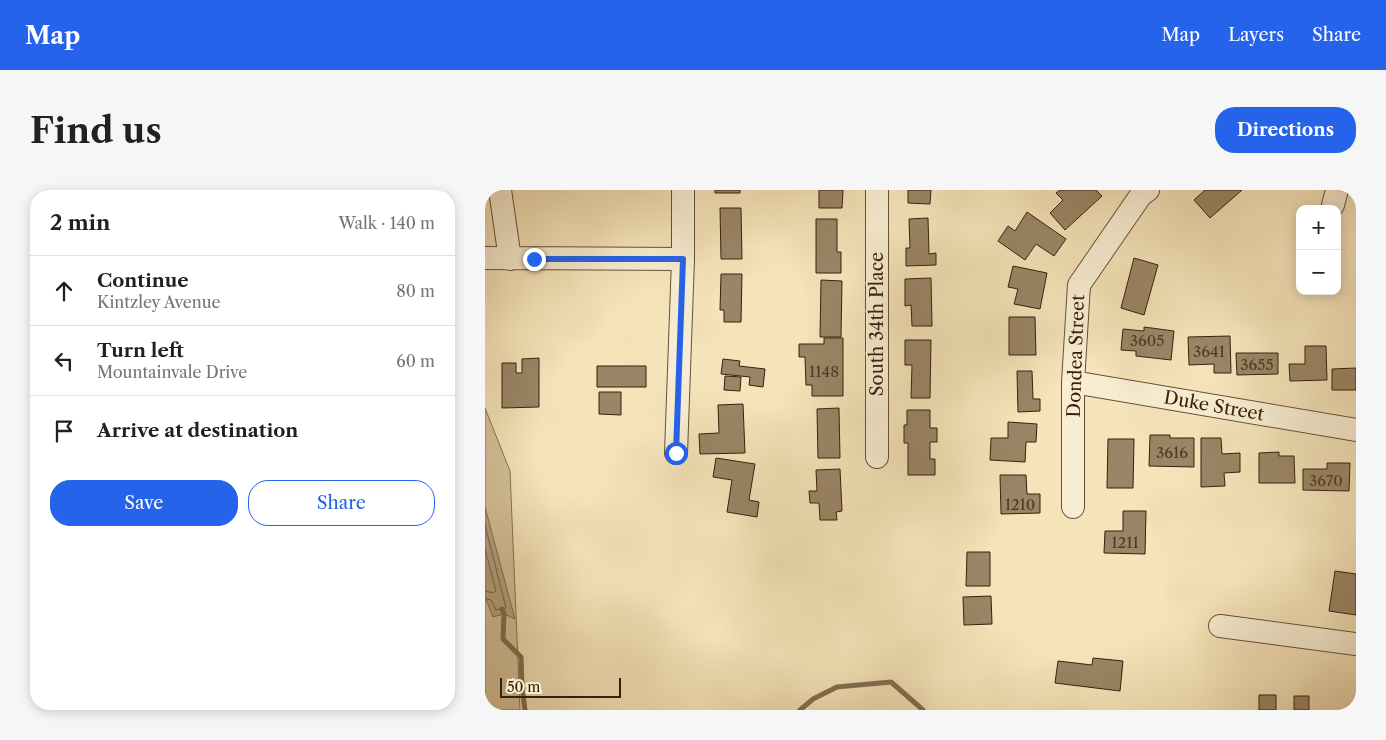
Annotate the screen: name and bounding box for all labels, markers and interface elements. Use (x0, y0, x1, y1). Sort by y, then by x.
text: Map (25, 21, 80, 50)
text: Map (1162, 24, 1200, 46)
text: Layers (1228, 24, 1284, 46)
text: Share (1312, 24, 1361, 46)
button: Directions (1215, 107, 1356, 153)
text: Find us (30, 109, 162, 152)
map controls (1296, 205, 1341, 295)
button: + (1296, 205, 1341, 250)
text: 2 min (50, 210, 110, 235)
text: Walk · 140 m (338, 213, 435, 233)
route end (523, 248, 546, 271)
button: − (1296, 250, 1341, 295)
street label: South 34th Place (866, 252, 888, 396)
text: Continue (97, 269, 189, 292)
icon: ahead (50, 277, 78, 305)
text: 80 m (396, 281, 435, 301)
text: Kintzley Avenue (97, 292, 221, 312)
street label: Dondea Street (1063, 294, 1089, 418)
house number: 3605 (1130, 331, 1164, 350)
text: Turn left (97, 339, 184, 362)
house number: 3641 (1193, 342, 1226, 361)
icon: left (50, 347, 78, 375)
text: 60 m (396, 351, 435, 371)
house number: 3655 (1240, 355, 1274, 374)
text: Mountainvale Drive (97, 362, 247, 382)
house number: 1148 (809, 362, 839, 381)
street label: Duke Street (1162, 386, 1266, 426)
icon: arrive (50, 417, 78, 445)
text: Arrive at destination (97, 419, 298, 442)
route start (665, 442, 688, 465)
house number: 3616 (1156, 443, 1188, 462)
house number: 3670 (1309, 471, 1343, 490)
button: Save (50, 480, 238, 526)
button: Share (248, 480, 435, 526)
house number: 1210 (1005, 495, 1035, 514)
house number: 1211 (1111, 533, 1139, 552)
scale bar (500, 675, 621, 698)
text: 50 m (507, 678, 540, 696)

